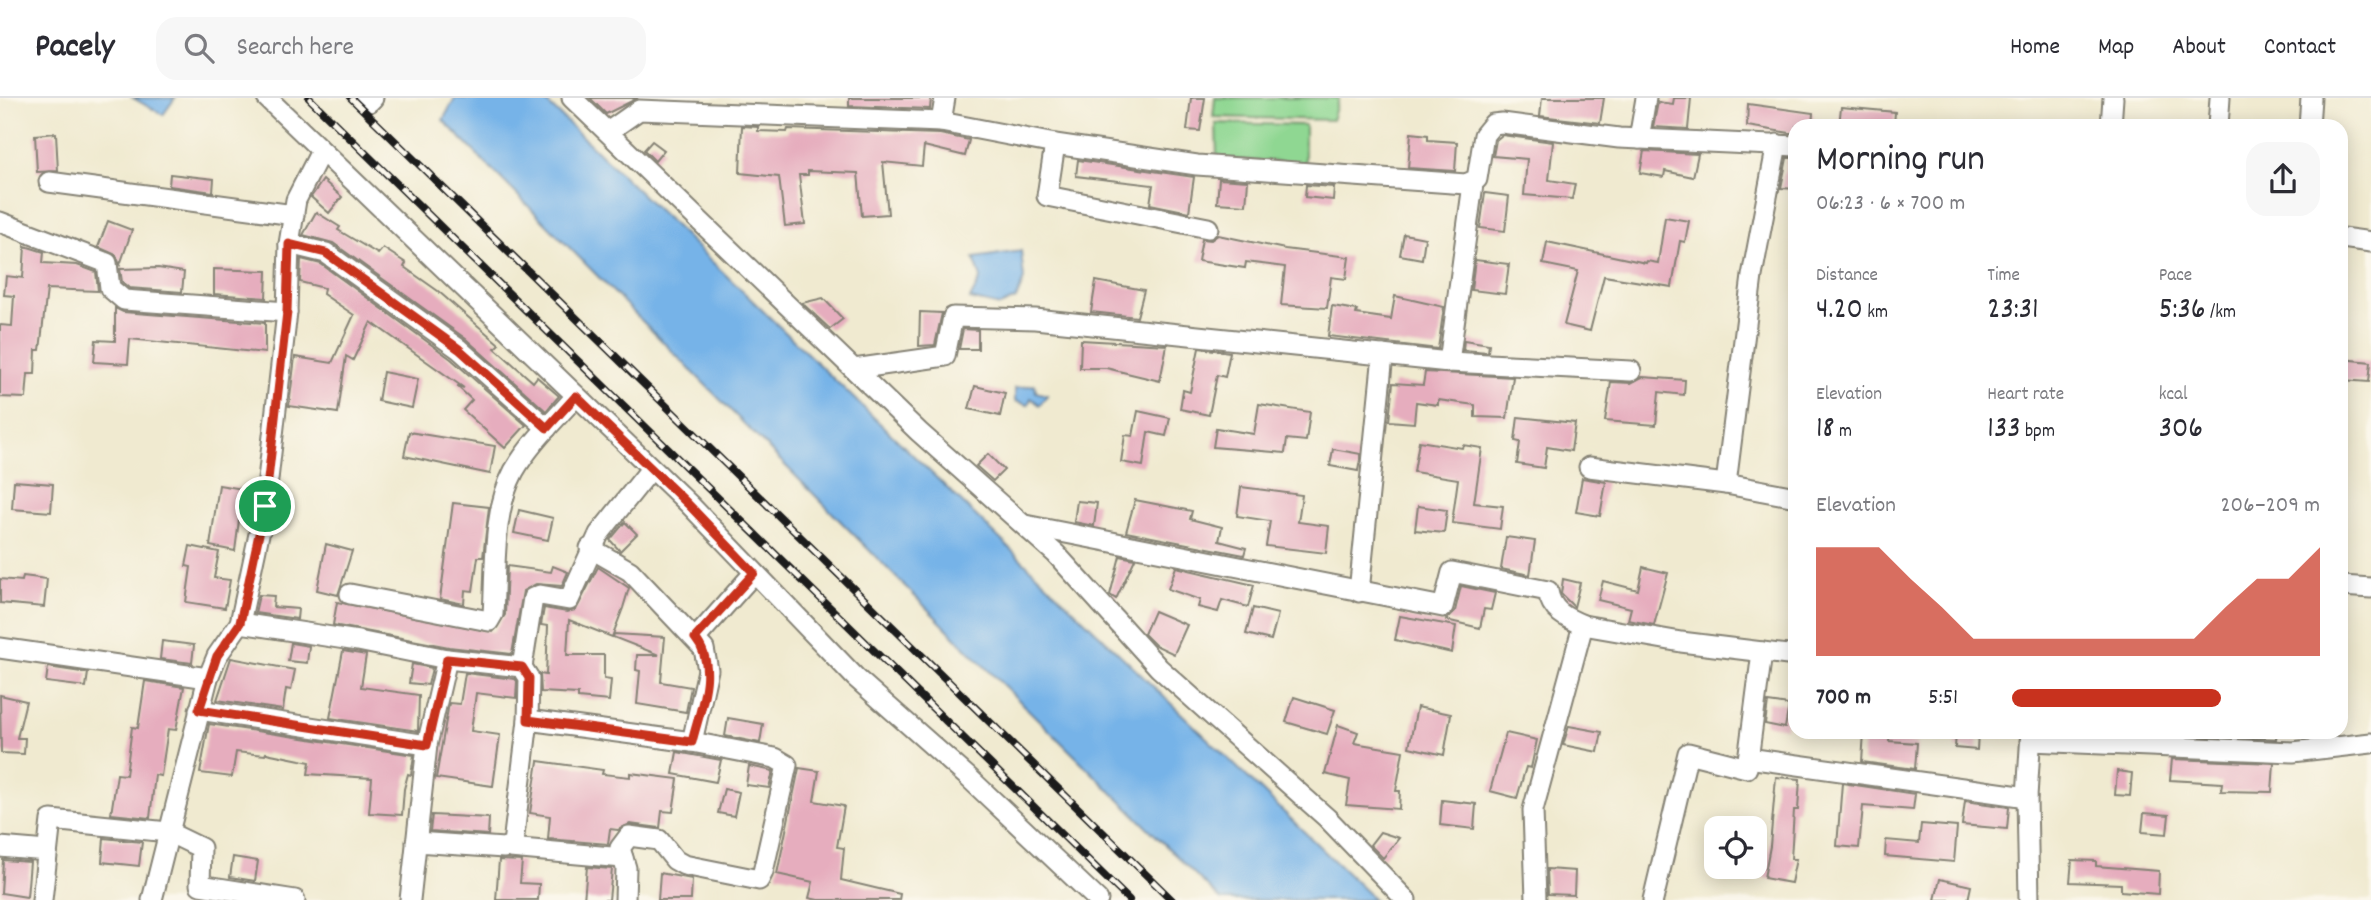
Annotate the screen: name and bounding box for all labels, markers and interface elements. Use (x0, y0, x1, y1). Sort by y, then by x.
search box (156, 17, 646, 80)
text: Pacely (35, 25, 114, 72)
icon: search (180, 29, 218, 67)
text: Search here (236, 30, 354, 67)
text: Home (2010, 31, 2060, 65)
text: Map (2098, 31, 2134, 65)
text: About (2172, 31, 2226, 65)
text: Contact (2264, 31, 2336, 65)
text: Morning run (1816, 134, 1985, 189)
button: share (2246, 142, 2320, 216)
text: 06:23 · 6 × 700 m (1816, 188, 1965, 221)
text: Distance (1816, 263, 1878, 290)
text: Time (1987, 263, 2020, 290)
text: Pace (2159, 263, 2192, 290)
text: 4.20 (1816, 290, 1863, 333)
text: 23:31 (1987, 290, 2039, 333)
text: 5:36 (2159, 290, 2206, 333)
text: km (1863, 300, 1888, 327)
text: /km (2206, 300, 2236, 327)
text: Elevation (1816, 382, 1882, 409)
text: Heart rate (1987, 382, 2064, 409)
text: kcal (2159, 382, 2188, 409)
text: 18 (1816, 409, 1835, 452)
text: 133 (1987, 409, 2021, 452)
text: 306 (2159, 409, 2203, 452)
text: m (1835, 419, 1852, 446)
text: bpm (2021, 419, 2055, 446)
pin (235, 476, 295, 536)
icon: arrive (246, 487, 284, 525)
text: Elevation (1816, 490, 1896, 523)
text: 206–209 m (2221, 490, 2320, 523)
text: 700 m (1816, 682, 1871, 715)
text: 5:51 (1928, 682, 1958, 715)
map controls (1704, 816, 1767, 879)
button: locate (1704, 816, 1767, 879)

